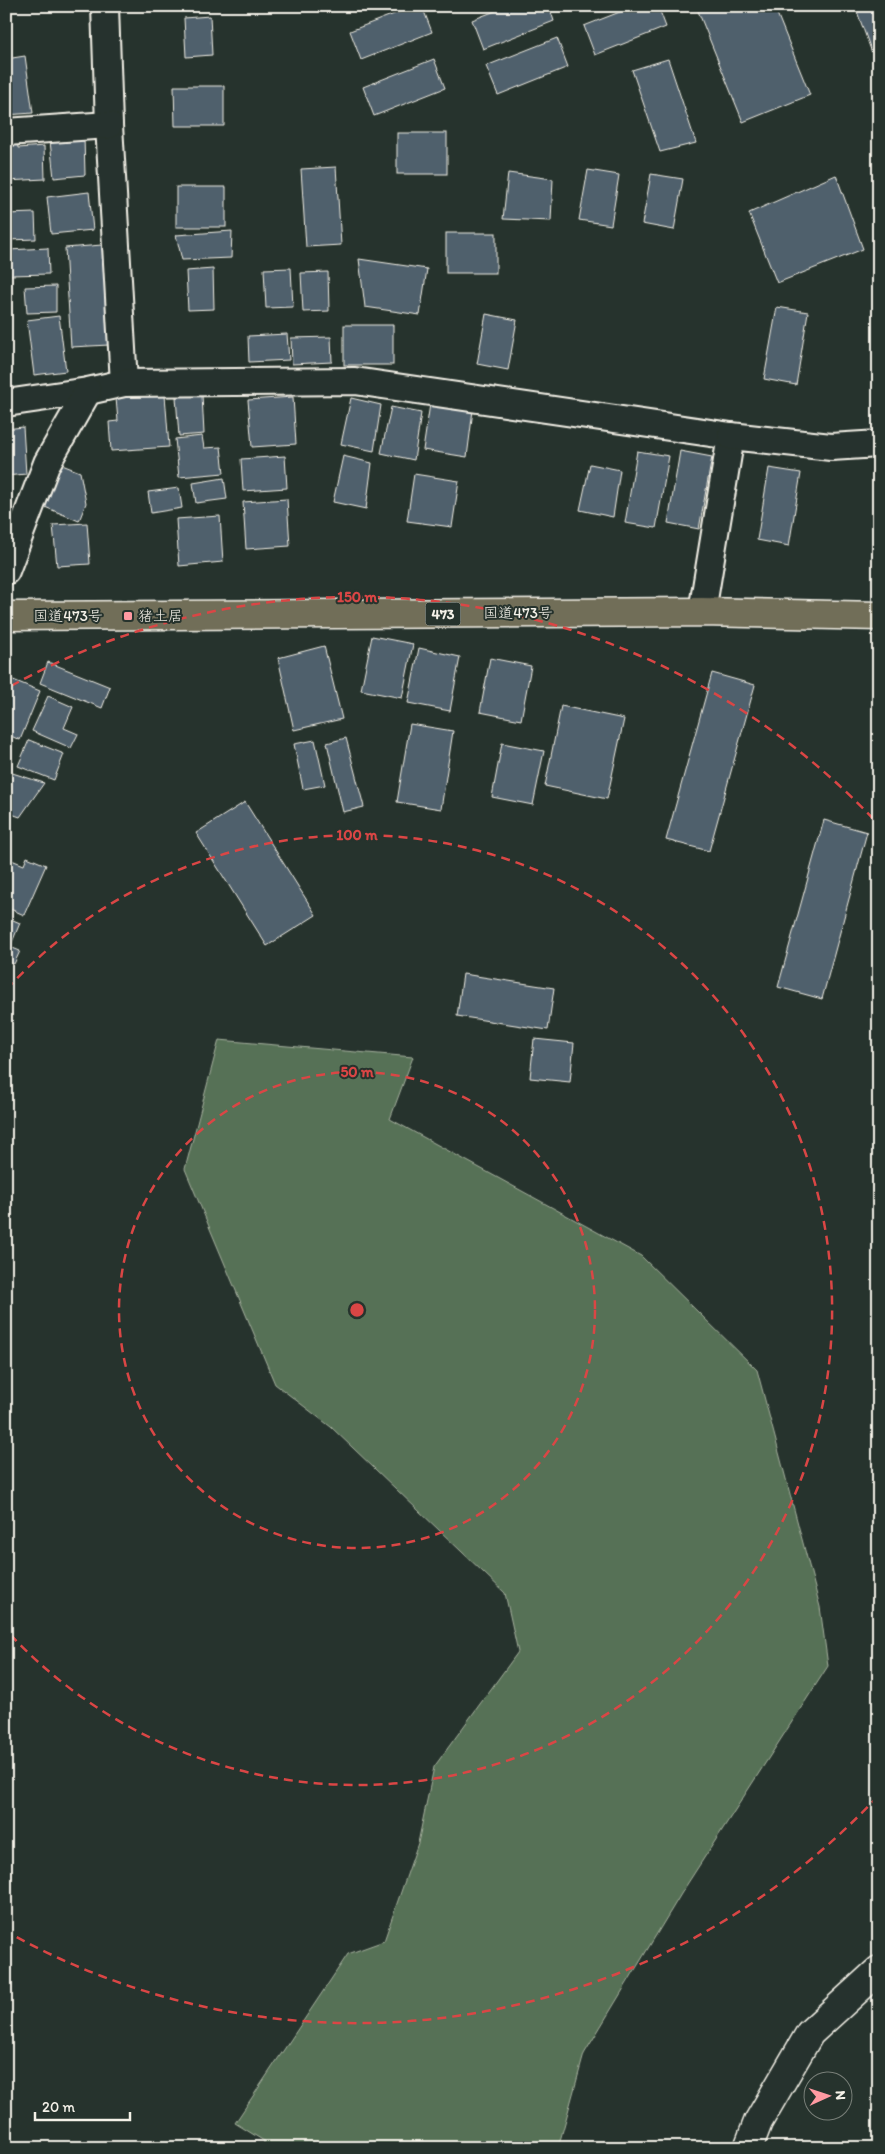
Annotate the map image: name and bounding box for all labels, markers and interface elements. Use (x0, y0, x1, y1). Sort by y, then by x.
text: 150 m (337, 588, 377, 606)
road number: 473 (426, 602, 460, 626)
street label: 国道473号 (483, 604, 553, 622)
street label: 国道473号 (33, 607, 103, 625)
place label: 猪土居 (138, 607, 183, 625)
marker: 猪土居 (122, 610, 134, 622)
text: 100 m (336, 826, 378, 844)
text: 50 m (340, 1063, 374, 1081)
centre of rings (348, 1301, 366, 1319)
north arrow (802, 2072, 852, 2122)
scale bar (35, 2089, 130, 2121)
text: N (832, 2090, 849, 2101)
text: 20 m (42, 2098, 76, 2116)

